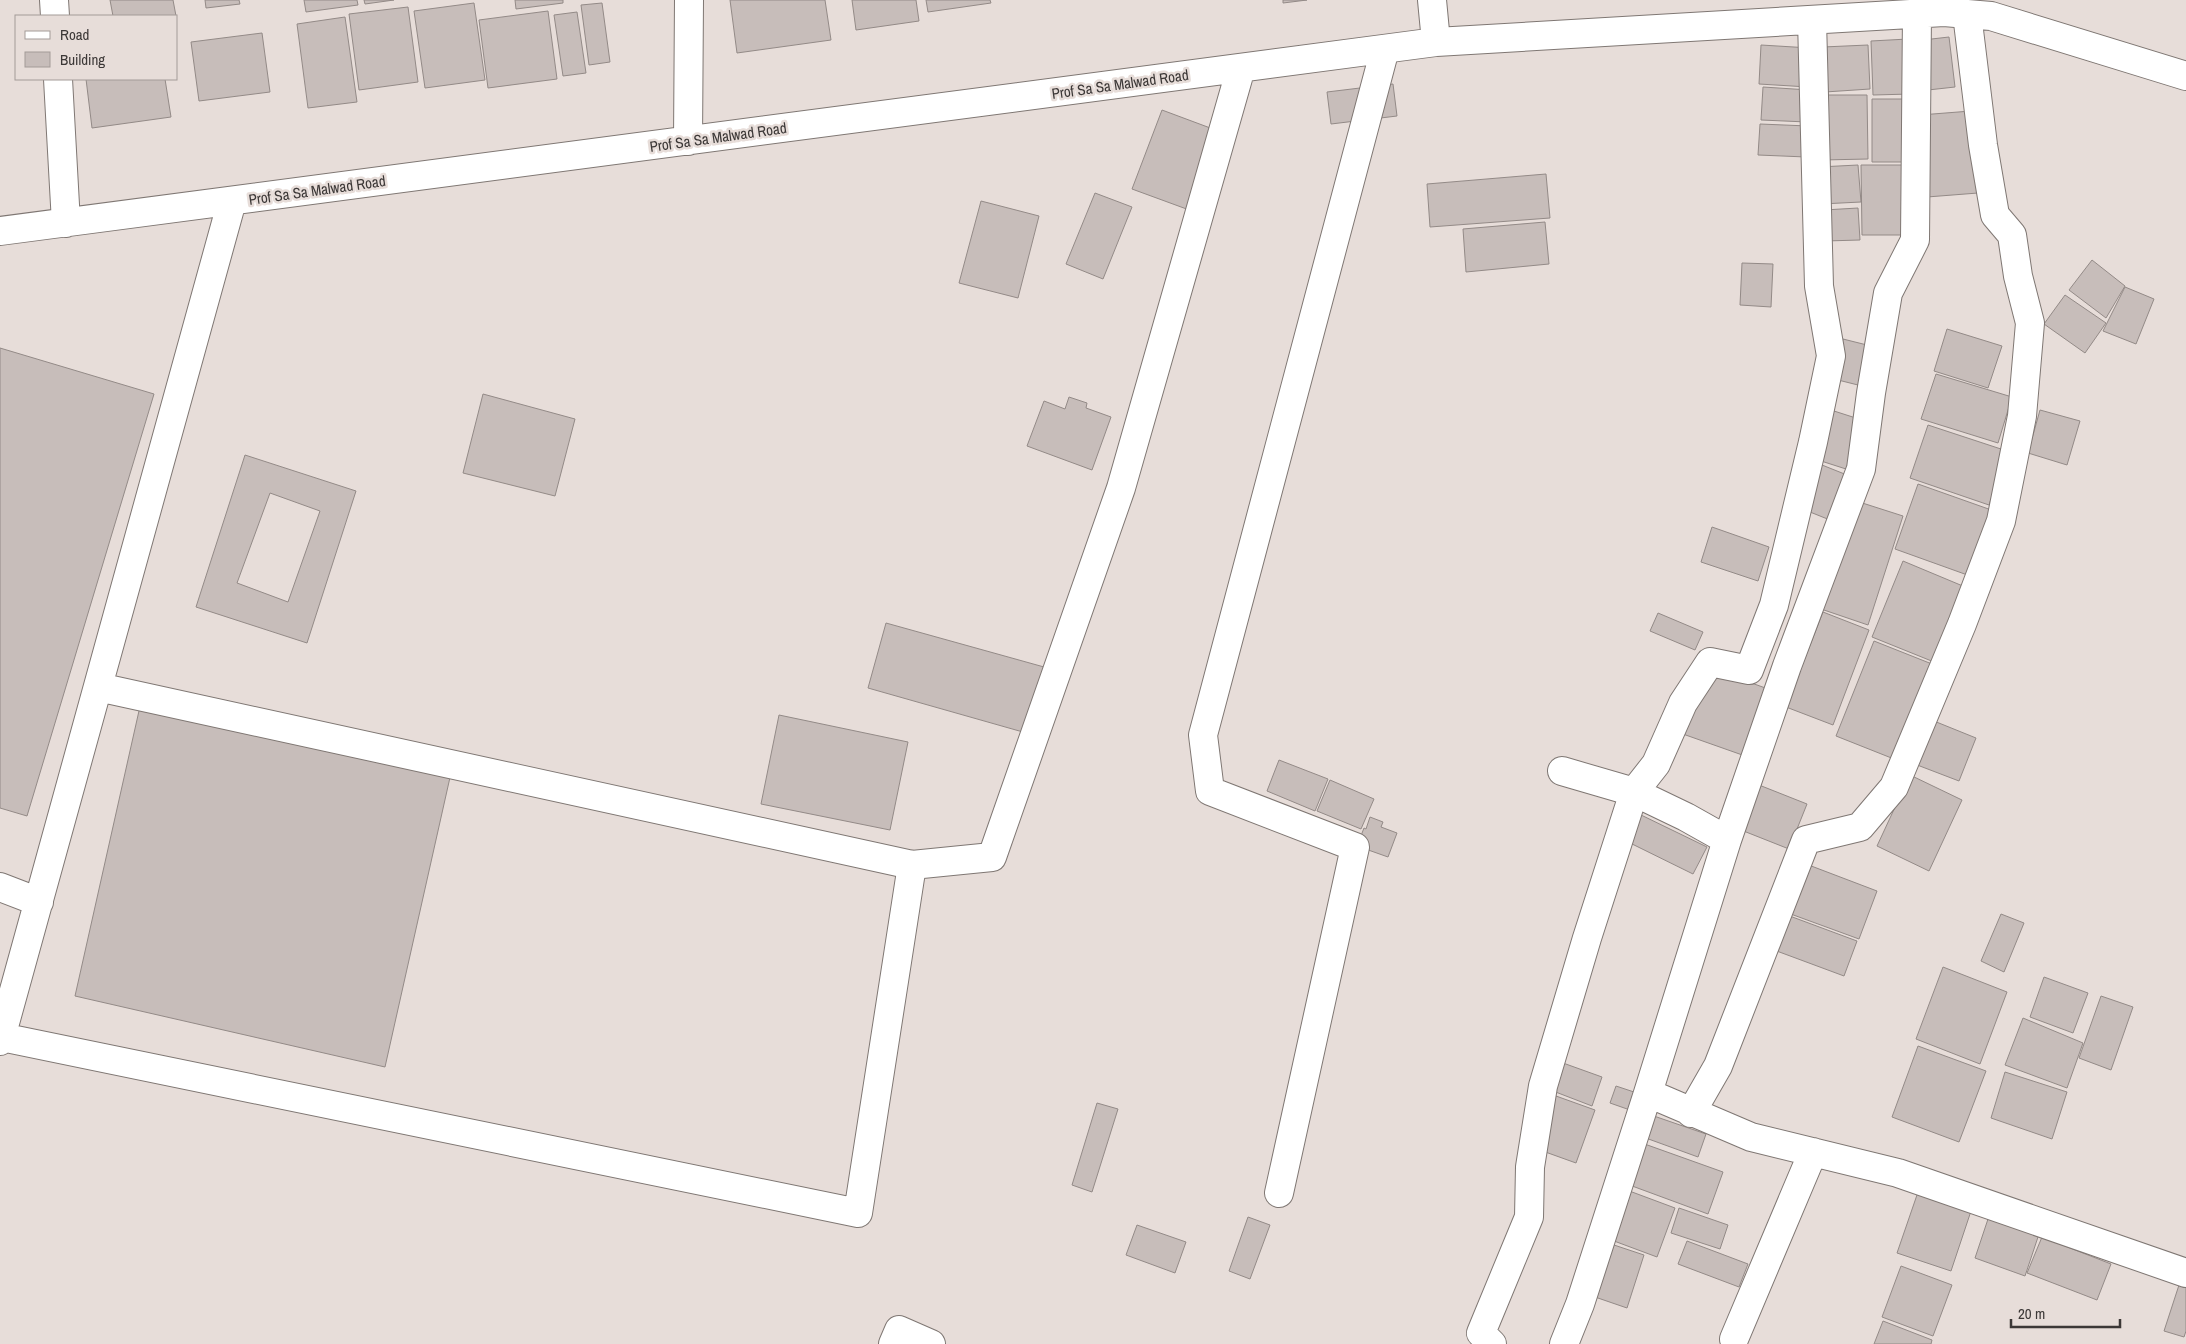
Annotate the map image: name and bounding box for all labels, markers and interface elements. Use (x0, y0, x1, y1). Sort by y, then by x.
legend (15, 15, 178, 80)
text: Road (60, 24, 89, 45)
text: Building (60, 49, 105, 70)
street label: Prof Sa Sa Malwad Road (1050, 64, 1190, 104)
street label: Prof Sa Sa Malwad Road (648, 117, 788, 157)
street label: Prof Sa Sa Malwad Road (247, 170, 387, 210)
scale bar (2011, 1296, 2120, 1328)
text: 20 m (2018, 1303, 2045, 1324)

